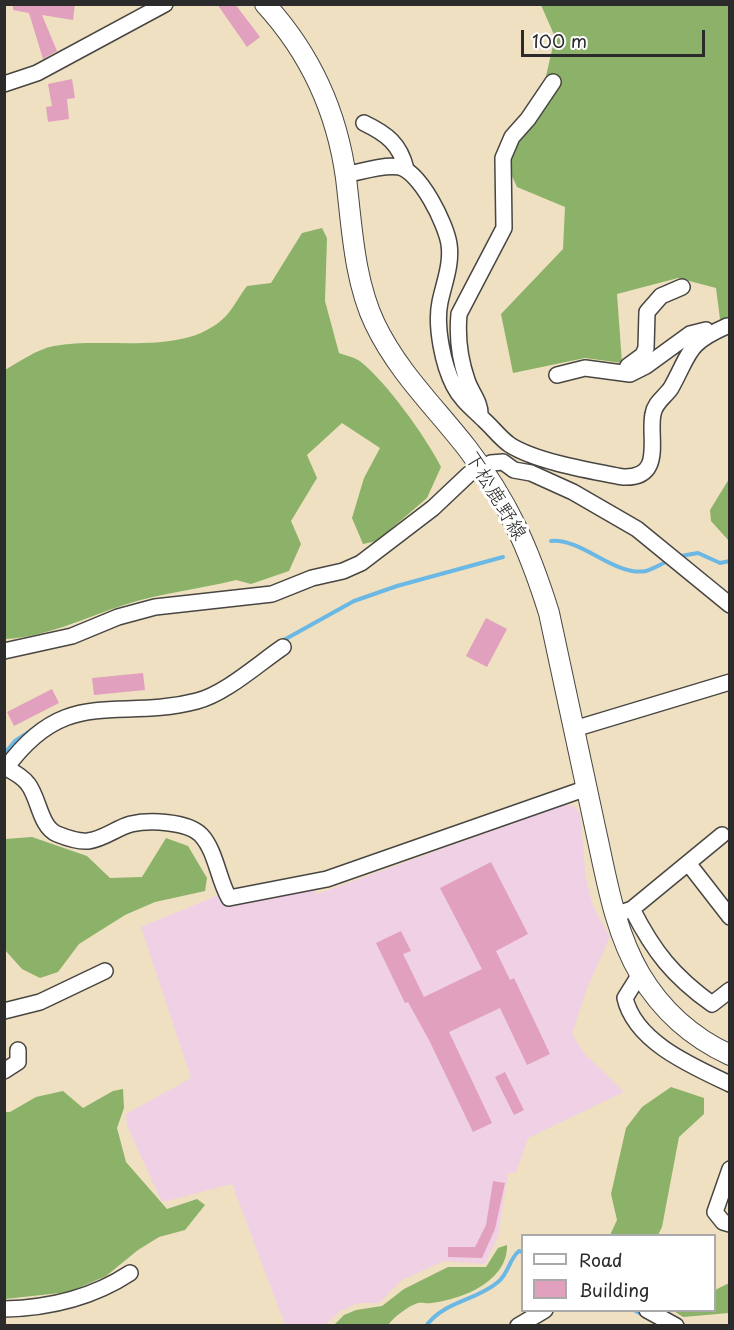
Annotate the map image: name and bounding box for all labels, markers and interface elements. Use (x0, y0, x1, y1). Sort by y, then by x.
scale bar (524, 18, 708, 56)
text: 100 m (532, 27, 587, 54)
street label: 下松鹿野線 (459, 447, 531, 545)
legend (521, 1234, 716, 1312)
text: Road (579, 1246, 623, 1273)
text: Building (579, 1276, 649, 1303)

